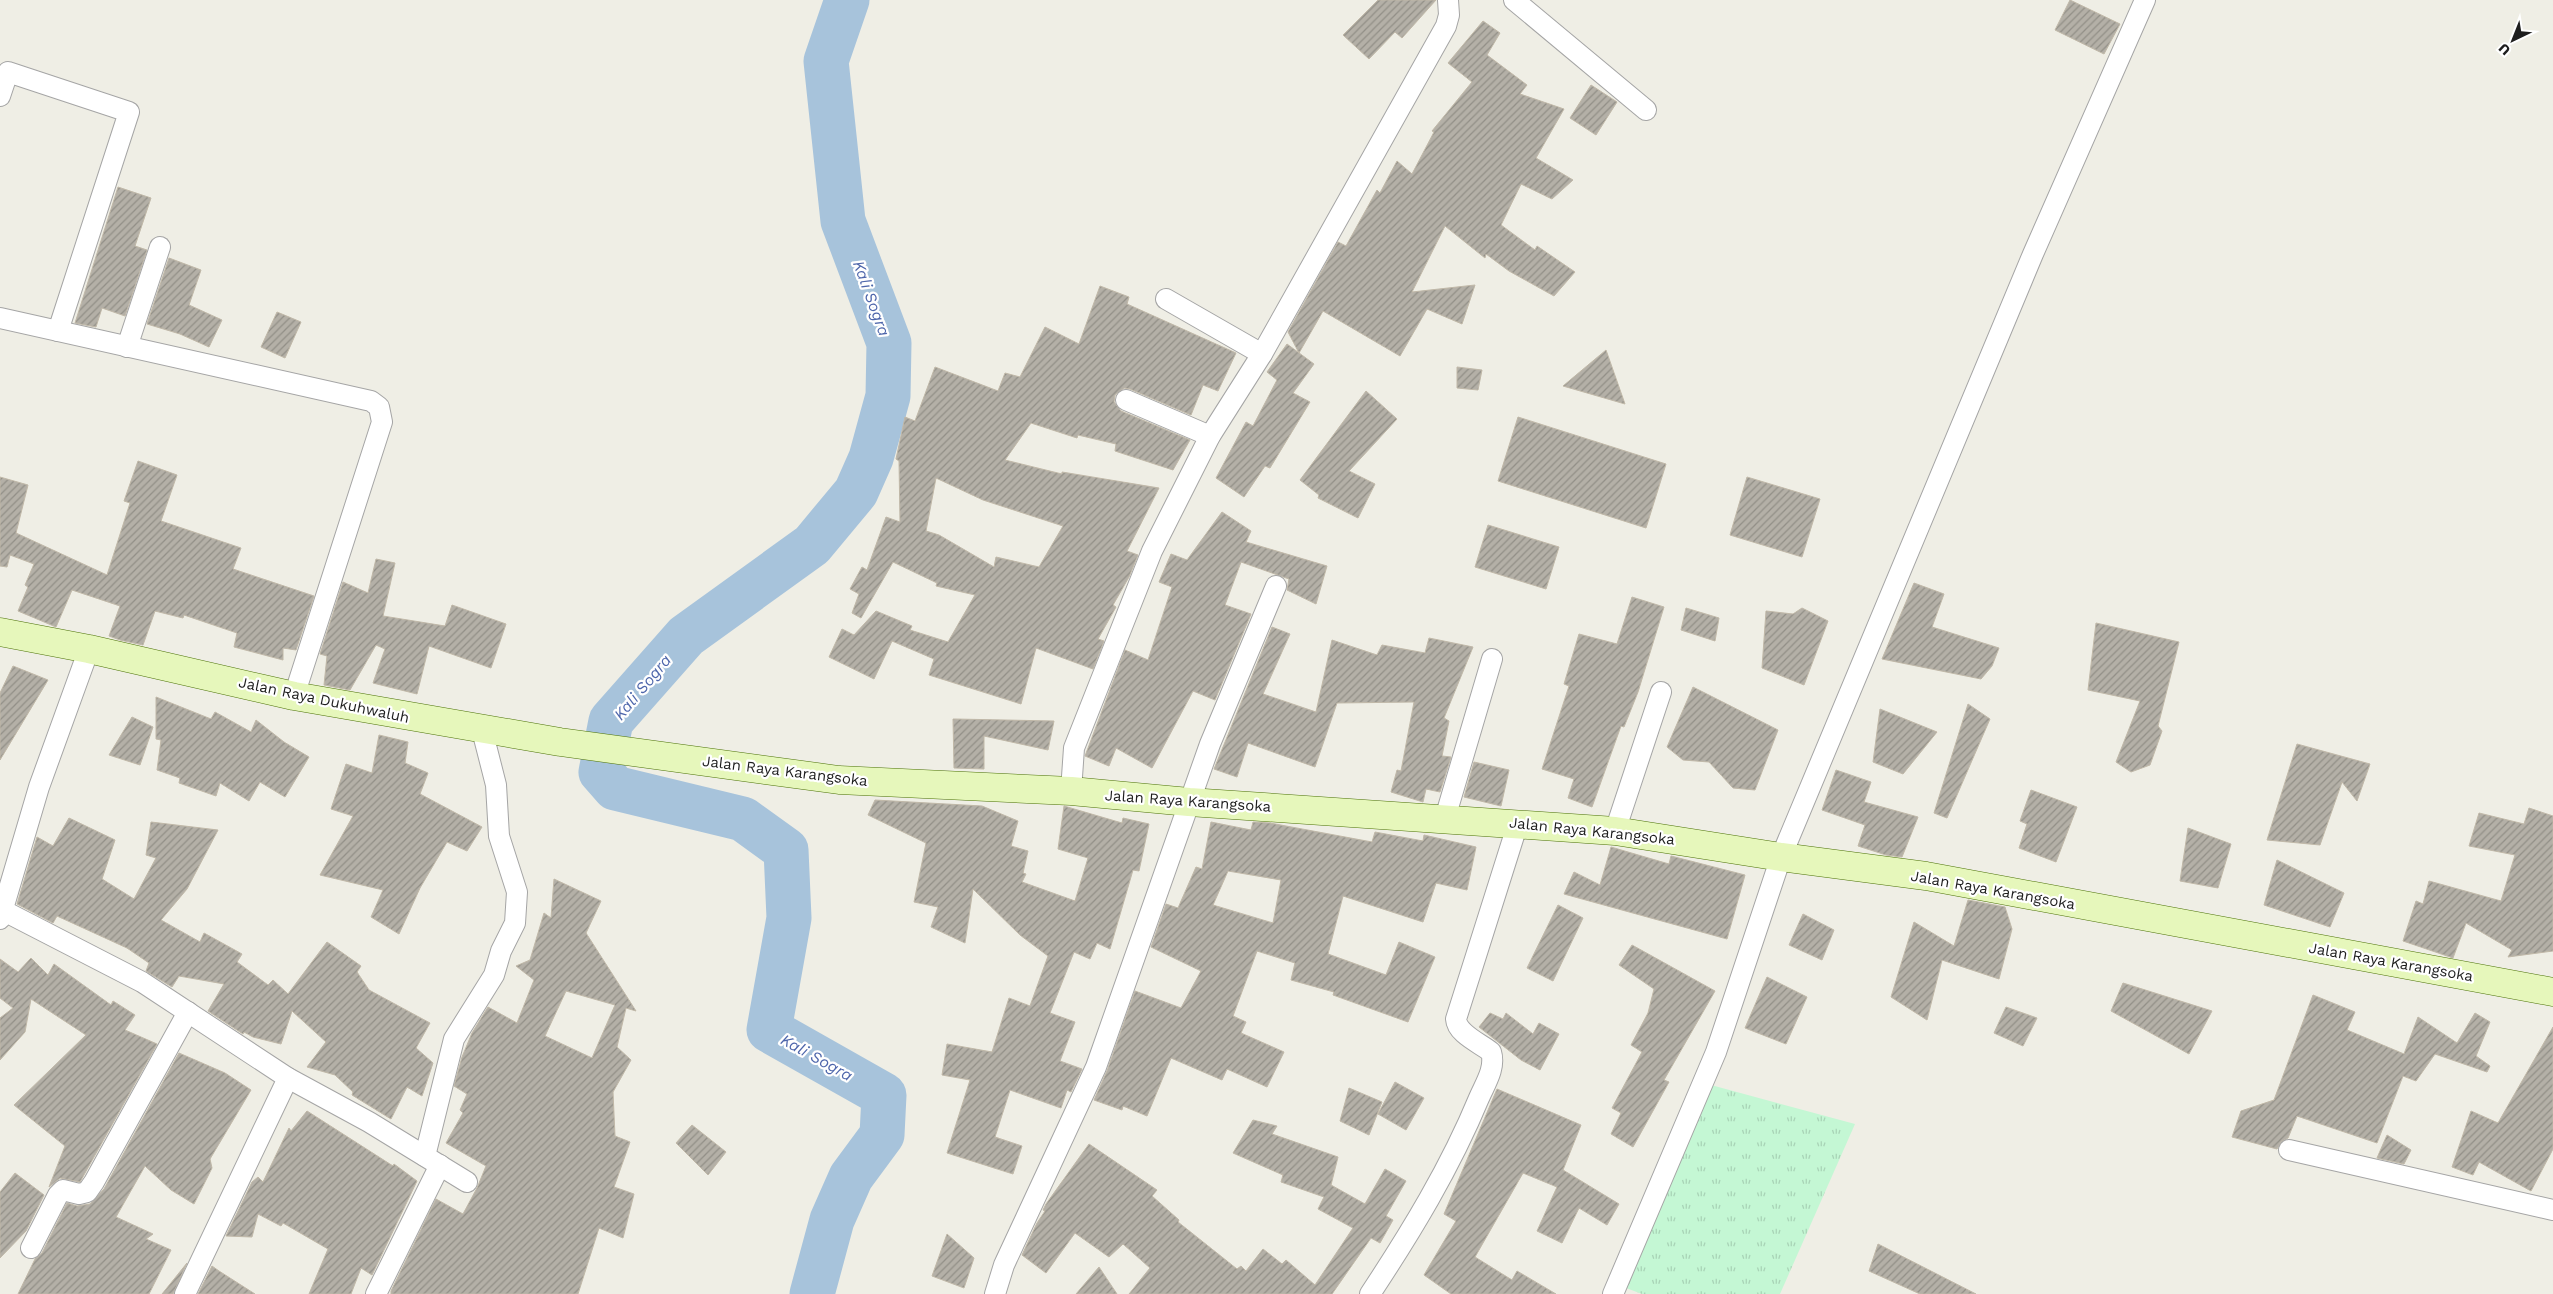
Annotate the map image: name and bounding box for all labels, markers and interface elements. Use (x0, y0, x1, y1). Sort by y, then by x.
north arrow (2488, 15, 2538, 65)
text: U (2495, 40, 2513, 59)
water label: Kali Sogra (849, 258, 894, 339)
water label: Kali Sogra (610, 651, 675, 724)
street label: Jalan Raya Dukuhwaluh (237, 673, 411, 727)
street label: Jalan Raya Karangsoka (701, 752, 869, 790)
street label: Jalan Raya Karangsoka (1104, 786, 1272, 816)
street label: Jalan Raya Karangsoka (1508, 813, 1676, 849)
street label: Jalan Raya Karangsoka (1909, 867, 2077, 913)
street label: Jalan Raya Karangsoka (2307, 939, 2475, 985)
water label: Kali Sogra (778, 1030, 856, 1085)

